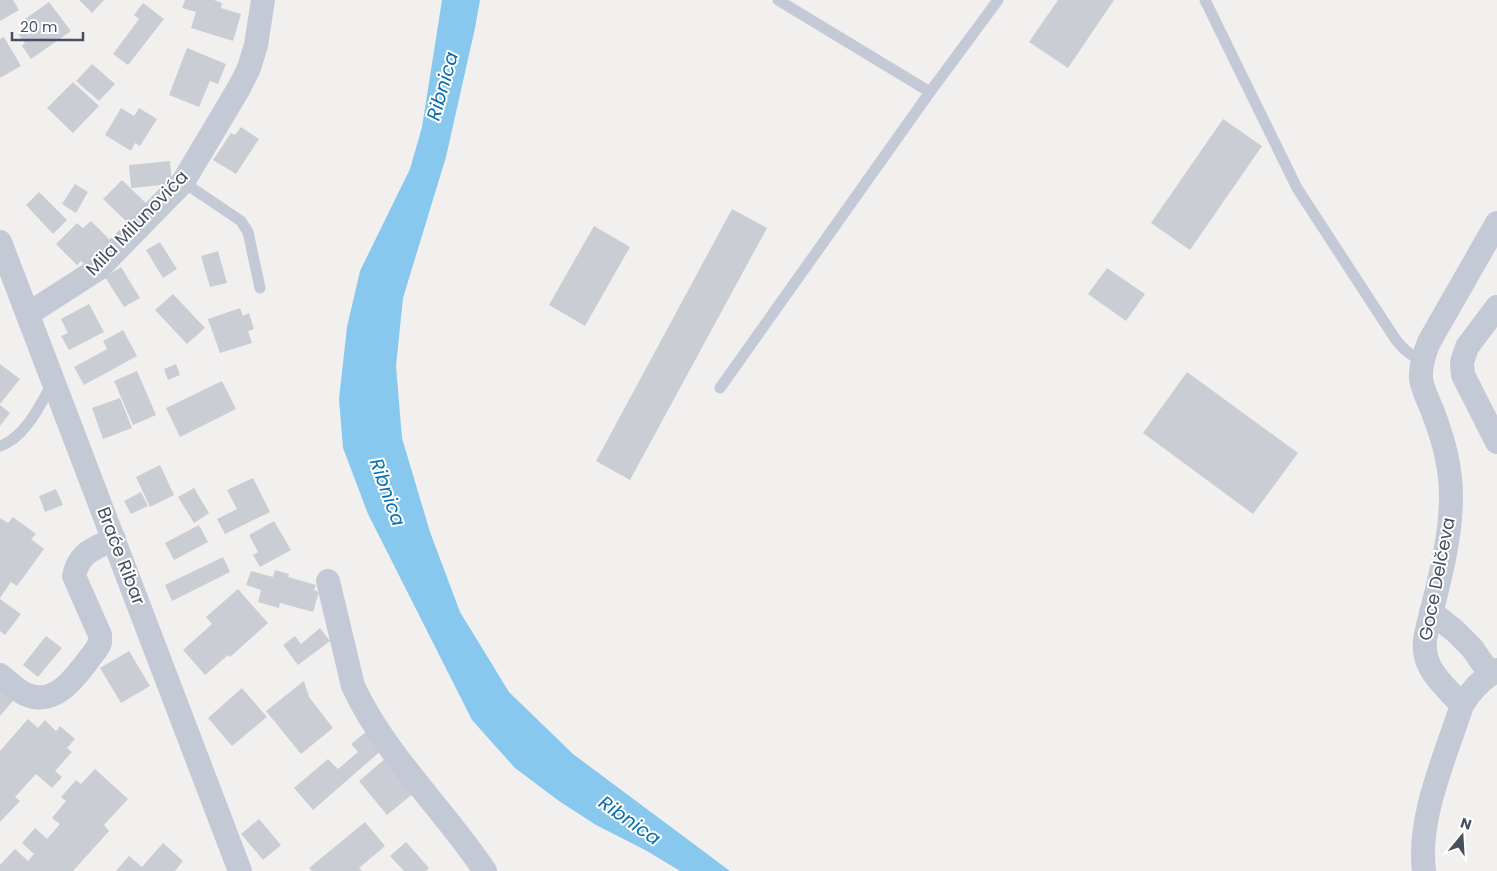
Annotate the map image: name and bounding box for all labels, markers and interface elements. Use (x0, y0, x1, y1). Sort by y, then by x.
scale bar (12, 10, 84, 42)
text: 20 m (20, 16, 58, 37)
water label: Ribnica (420, 48, 465, 124)
street label: Mila Milunovića (80, 164, 194, 281)
water label: Ribnica (363, 455, 412, 530)
street label: Braće Ribar (91, 503, 152, 609)
street label: Goce Delčeva (1412, 515, 1461, 643)
water label: Ribnica (593, 789, 666, 852)
north arrow (1437, 811, 1487, 861)
text: N (1458, 812, 1474, 835)

